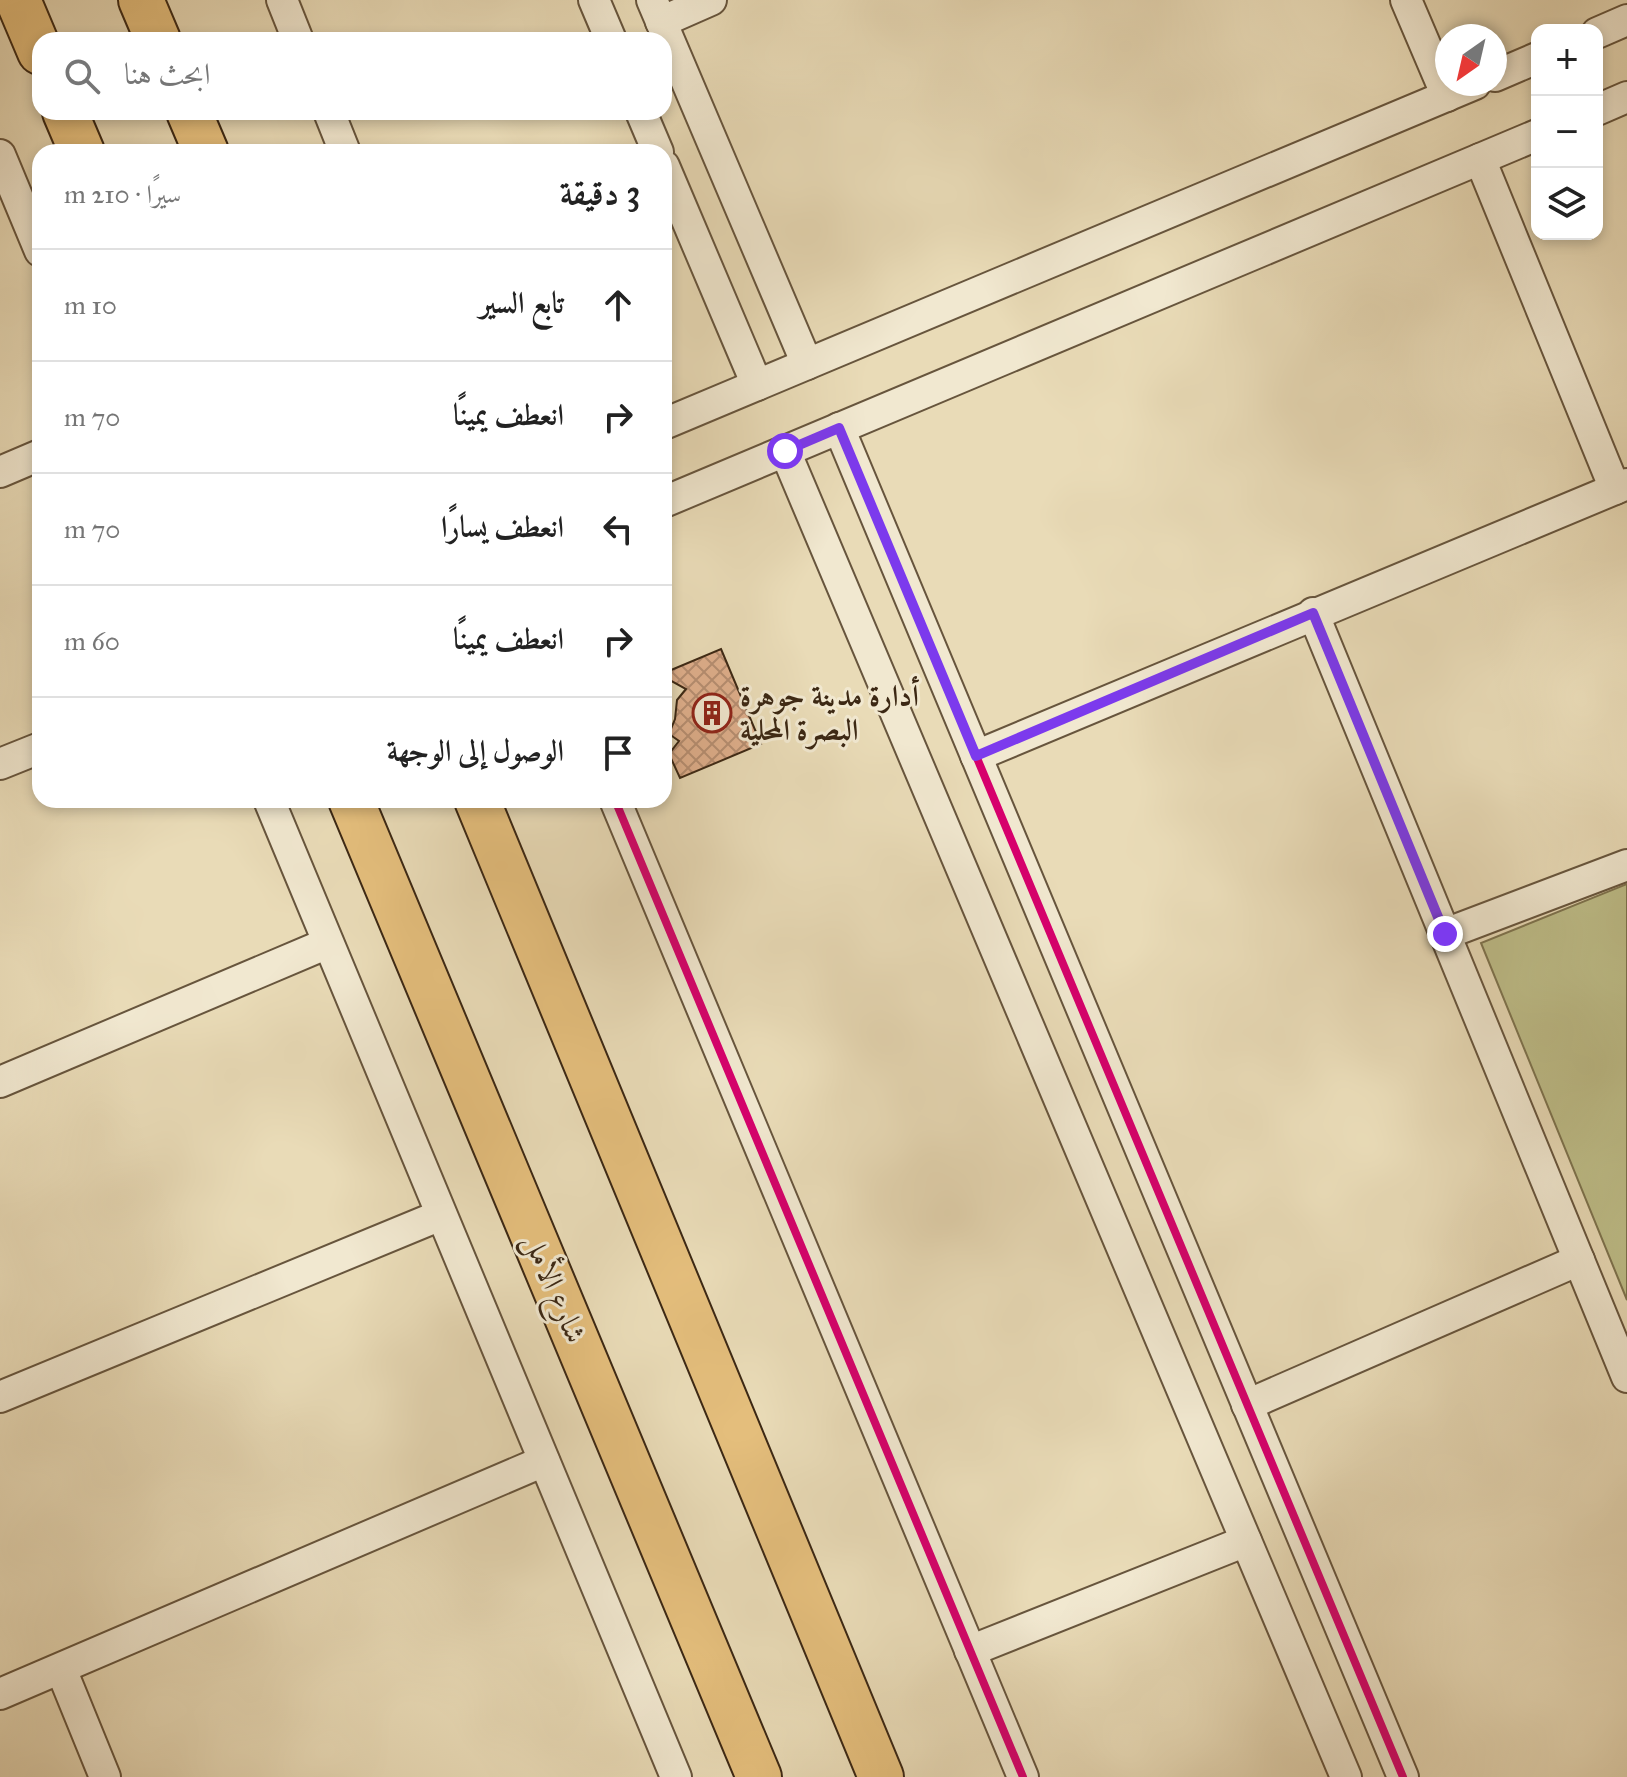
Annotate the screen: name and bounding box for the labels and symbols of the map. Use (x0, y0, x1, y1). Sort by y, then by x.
north arrow (1435, 24, 1507, 96)
route start (767, 433, 803, 469)
place label: أدارة مدينة جوهرة البصرة المحلية (740, 675, 920, 750)
building icon: أدارة مدينة جوهرة البصرة المحلية (691, 692, 733, 734)
route end (1427, 916, 1463, 952)
street label: شارع الأمل (509, 1227, 597, 1351)

